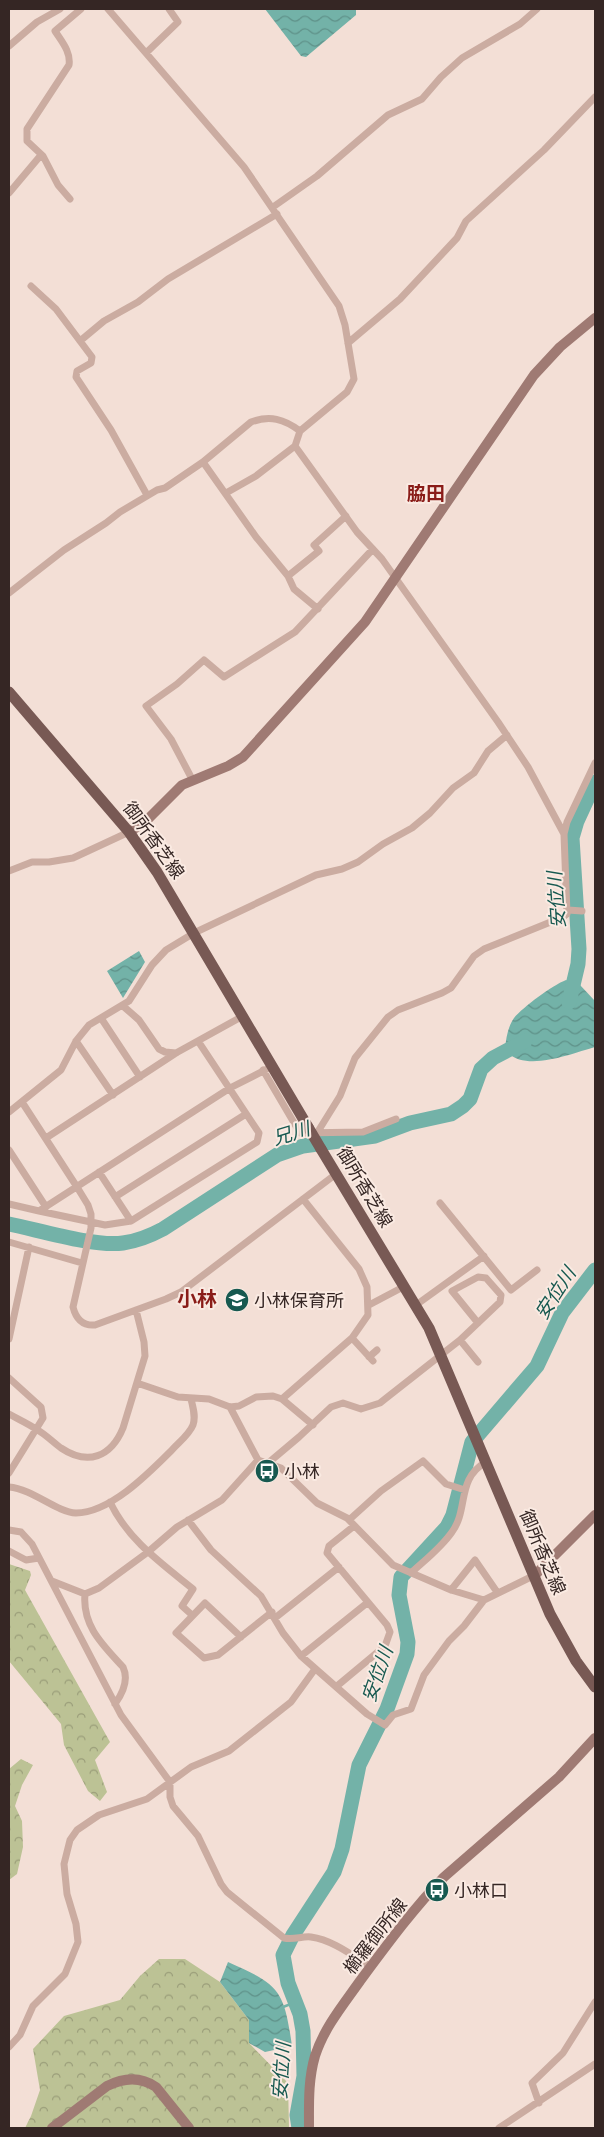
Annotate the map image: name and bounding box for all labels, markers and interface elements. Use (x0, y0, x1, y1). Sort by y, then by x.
district label: 脇田 (407, 481, 445, 505)
street label: 御所香芝線 (118, 797, 190, 883)
water label: 安位川 (542, 869, 570, 929)
water label: 兄川 (269, 1115, 315, 1150)
street label: 御所香芝線 (332, 1143, 398, 1231)
water label: 安位川 (529, 1261, 582, 1323)
district label: 小林 (177, 1286, 217, 1311)
school or university icon: 小林保育所 (224, 1287, 250, 1313)
place label: 小林保育所 (254, 1289, 344, 1312)
bus stop icon: 小林 (254, 1458, 280, 1484)
place label: 小林 (284, 1460, 320, 1483)
street label: 御所香芝線 (515, 1506, 571, 1598)
water label: 安位川 (356, 1641, 398, 1705)
bus stop icon: 小林口 (424, 1877, 450, 1903)
place label: 小林口 (454, 1879, 508, 1902)
street label: 櫛羅御所線 (338, 1893, 412, 1979)
water label: 安位川 (267, 2040, 295, 2100)

